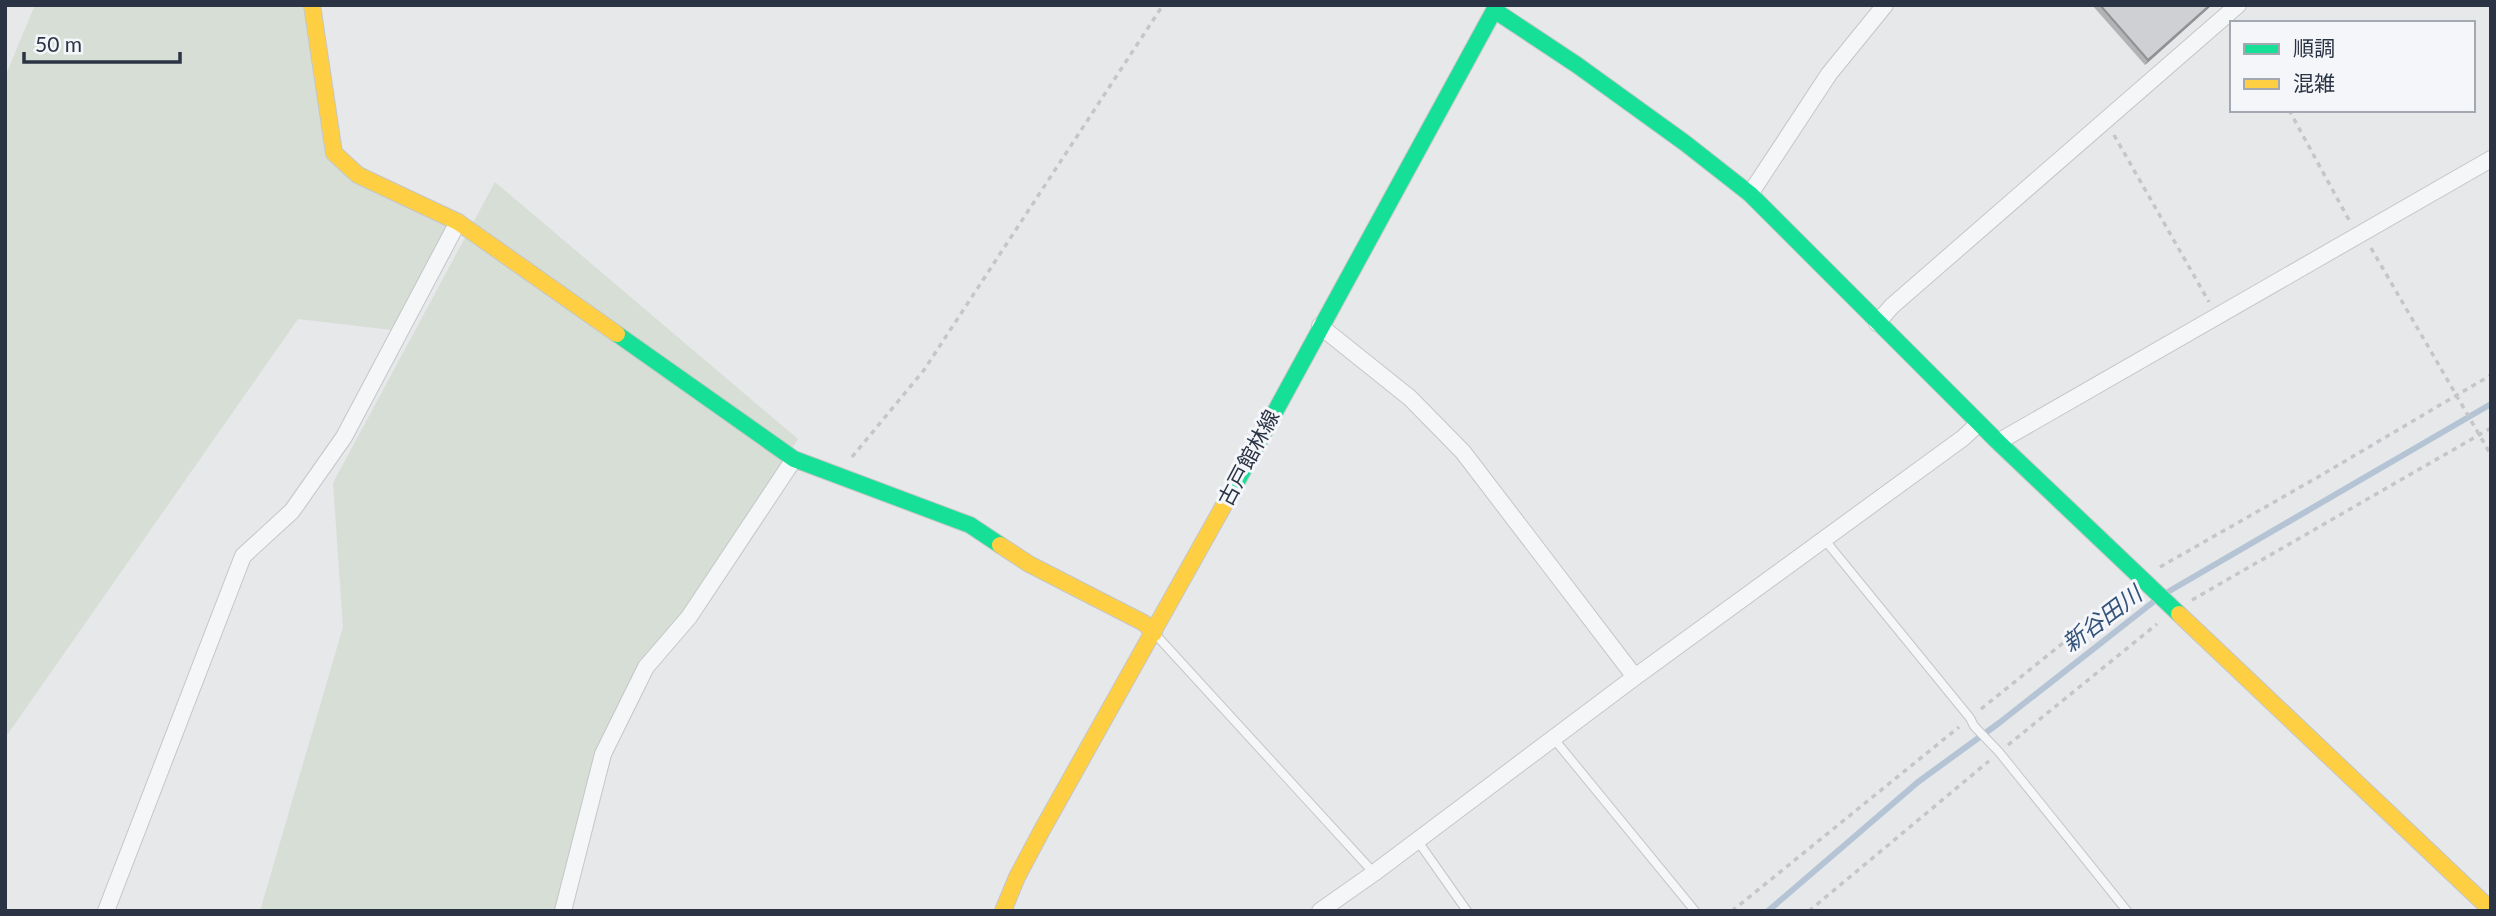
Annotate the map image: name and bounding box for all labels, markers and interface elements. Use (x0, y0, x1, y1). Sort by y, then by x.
scale bar (24, 21, 180, 65)
legend (2230, 21, 2475, 112)
text: 50 m (35, 31, 82, 56)
text: 順調 (2293, 35, 2335, 60)
text: 混雑 (2293, 70, 2335, 95)
street label: 古戸館林線 (1212, 405, 1283, 510)
water label: 新谷田川 (2056, 578, 2149, 657)

